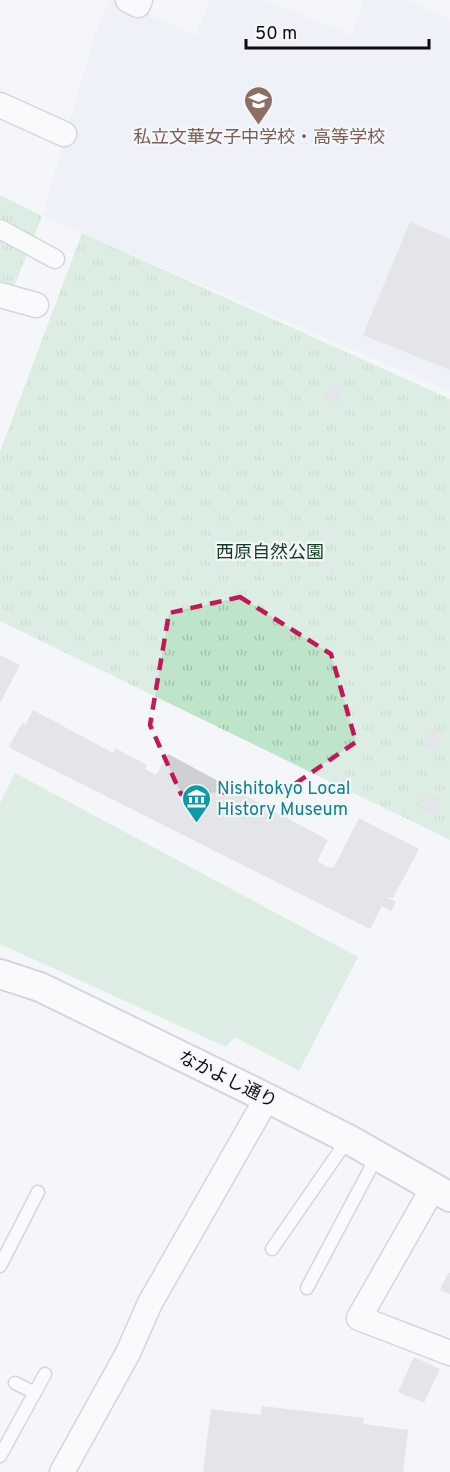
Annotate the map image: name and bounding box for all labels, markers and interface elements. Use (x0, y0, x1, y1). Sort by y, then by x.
scale bar (246, 12, 429, 50)
text: 50 m (255, 23, 297, 46)
school or university icon: 私立文華女子中学校・高等学校 (243, 84, 275, 126)
place label: 私立文華女子中学校・高等学校 (133, 127, 385, 150)
park label: 西原自然公園 (216, 542, 324, 565)
place label: Nishitokyo Local History Museum (217, 778, 351, 822)
museum icon: Nishitokyo Local History Museum (180, 782, 212, 824)
street label: なかよし通り (174, 1047, 281, 1114)

